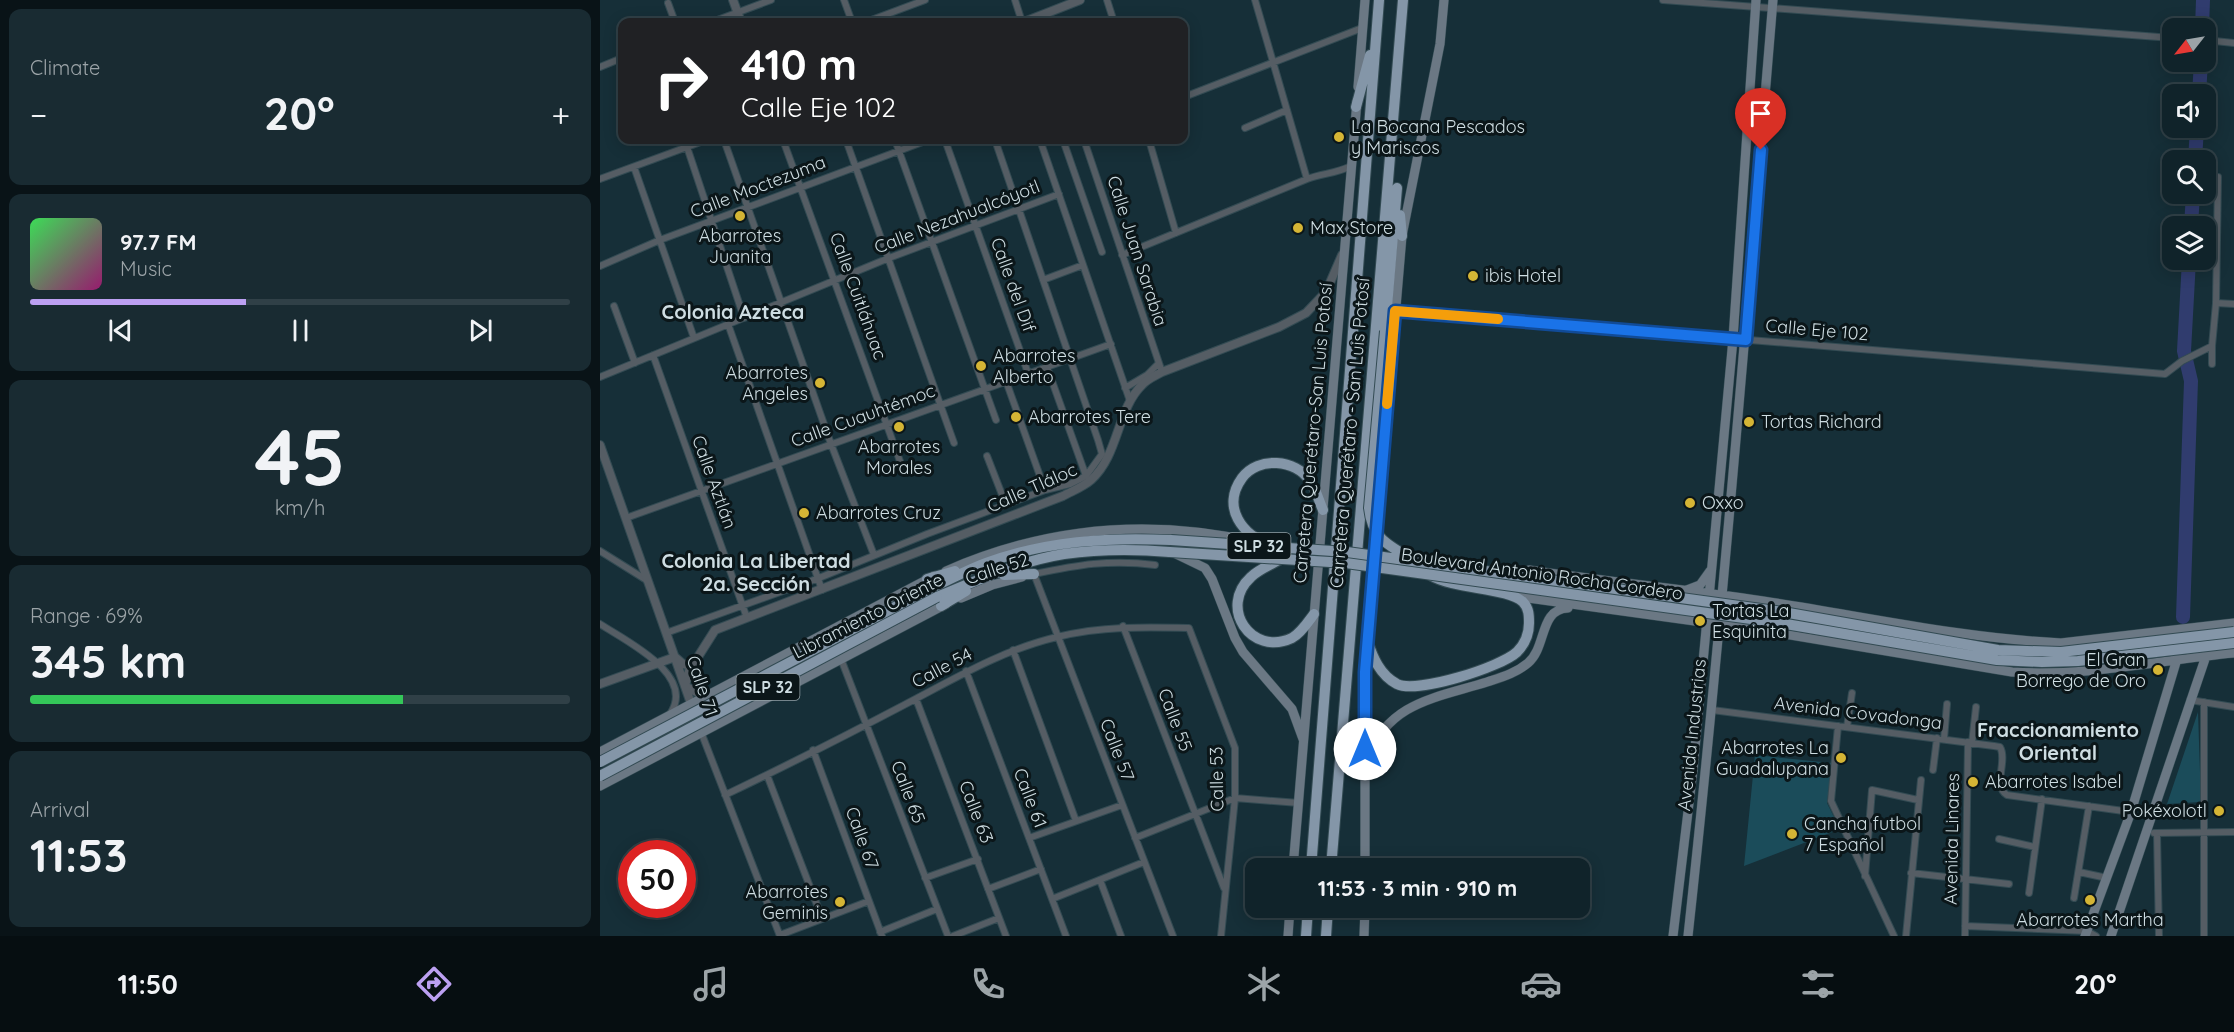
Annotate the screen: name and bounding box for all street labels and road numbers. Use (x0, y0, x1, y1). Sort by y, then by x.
street label: Calle Moctezuma (687, 150, 829, 223)
street label: Calle Juan Sarabia (1102, 173, 1173, 329)
street label: Calle Nezahualcóyotl (871, 174, 1043, 259)
street label: Calle Cuitláhuac (825, 229, 892, 363)
street label: Calle del Dif (986, 234, 1041, 336)
street label: Carretera Querétaro - San Luis Potosí (1324, 277, 1375, 589)
street label: Carretera Querétaro-San Luis Potosí (1288, 282, 1337, 584)
street label: Calle Eje 102 (1765, 314, 1870, 345)
street label: Calle Cuauhtémoc (788, 379, 938, 452)
street label: Calle Aztlán (687, 432, 742, 532)
street label: Calle Tláloc (983, 458, 1080, 518)
road number: SLP 32 (1228, 533, 1290, 559)
street label: Boulevard Antonio Rocha Cordero (1400, 542, 1685, 605)
street label: Calle 52 (962, 547, 1032, 590)
street label: Libramiento Oriente (789, 568, 947, 663)
street label: Calle 54 (908, 642, 976, 693)
street label: Calle 71 (681, 652, 724, 719)
street label: Avenida Industrias (1672, 658, 1711, 812)
road number: SLP 32 (736, 674, 800, 700)
street label: Calle 55 (1153, 685, 1198, 755)
street label: Avenida Covadonga (1773, 691, 1943, 734)
street label: Calle 57 (1095, 715, 1140, 784)
street label: Calle 53 (1204, 746, 1229, 812)
street label: Calle 65 (886, 757, 931, 826)
street label: Calle 61 (1009, 765, 1052, 831)
street label: Avenida Linares (1939, 773, 1964, 905)
street label: Calle 63 (954, 777, 999, 846)
street label: Calle 67 (841, 803, 884, 872)

